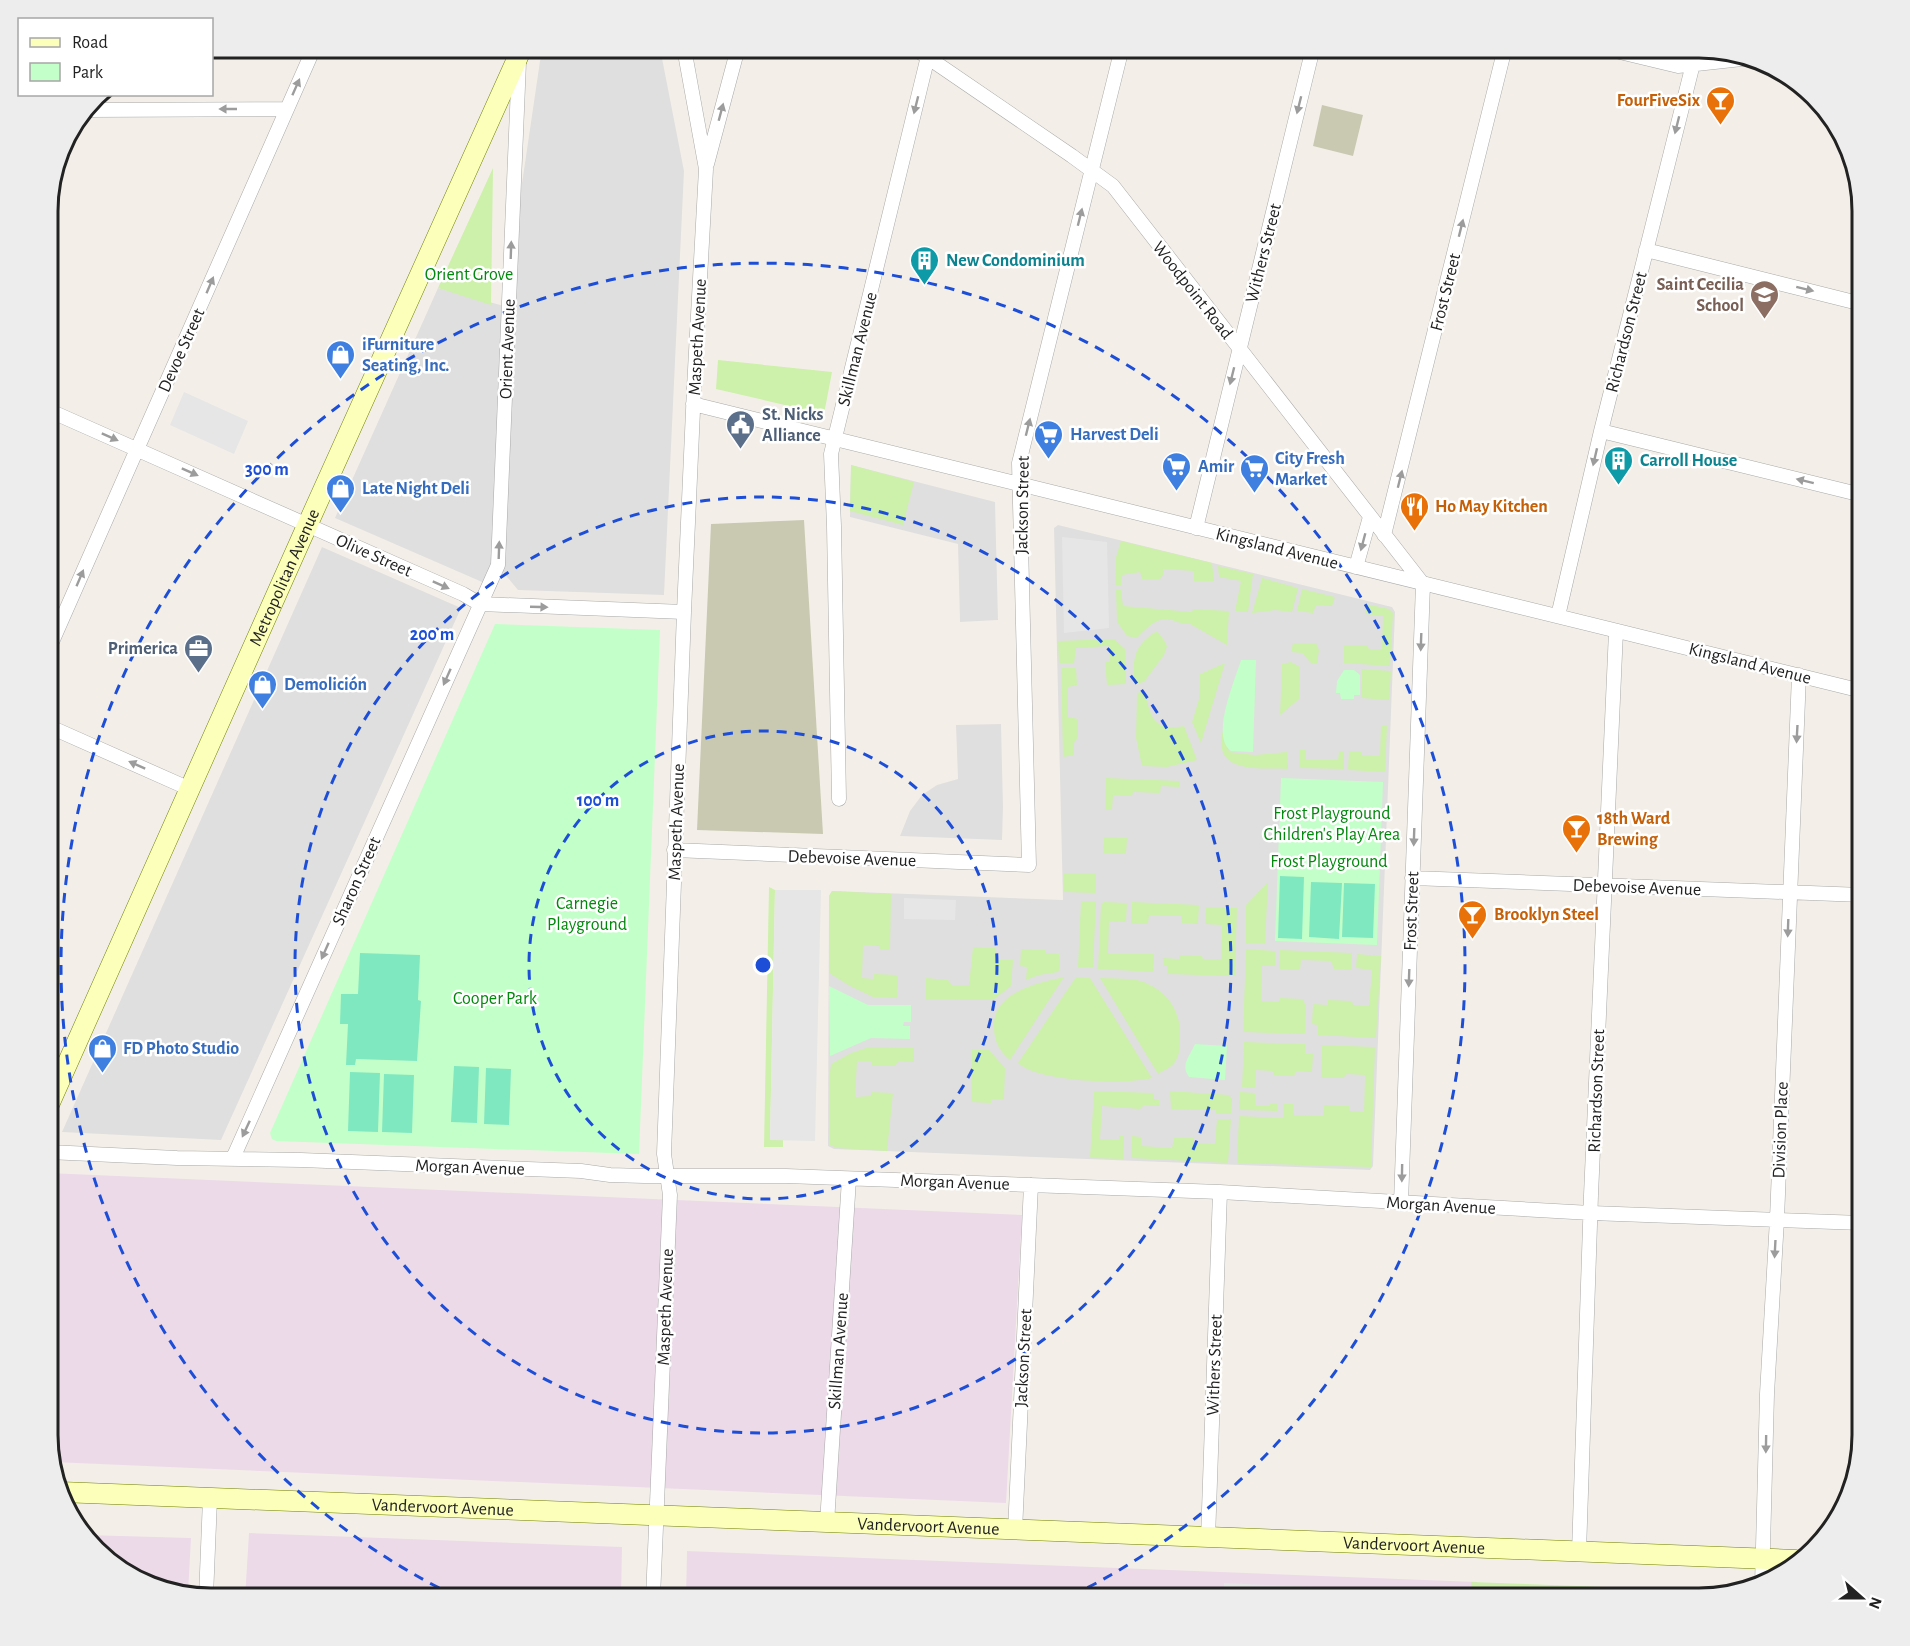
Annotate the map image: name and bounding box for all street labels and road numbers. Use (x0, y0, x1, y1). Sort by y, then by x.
street label: Withers Street (1243, 202, 1285, 305)
street label: Woodpoint Road (1149, 238, 1236, 343)
street label: Frost Street (1428, 251, 1464, 333)
street label: Richardson Street (1603, 270, 1651, 395)
street label: Maspeth Avenue (686, 278, 710, 396)
street label: Skillman Avenue (835, 290, 881, 408)
street label: Orient Avenue (497, 299, 519, 400)
street label: Devoe Street (155, 306, 208, 395)
street label: Jackson Street (1013, 455, 1033, 554)
street label: Metropolitan Avenue (247, 506, 323, 649)
street label: Kingsland Avenue (1214, 525, 1340, 573)
street label: Olive Street (333, 531, 415, 581)
street label: Kingsland Avenue (1687, 640, 1813, 688)
street label: Maspeth Avenue (666, 763, 688, 881)
street label: Sharon Street (329, 834, 385, 928)
street label: Debevoise Avenue (787, 848, 916, 870)
street label: Frost Street (1402, 871, 1422, 951)
street label: Debevoise Avenue (1572, 877, 1701, 899)
street label: Richardson Street (1586, 1029, 1608, 1153)
street label: Division Place (1770, 1081, 1792, 1179)
street label: Morgan Avenue (415, 1157, 525, 1179)
street label: Morgan Avenue (900, 1172, 1010, 1194)
street label: Morgan Avenue (1386, 1194, 1496, 1218)
street label: Maspeth Avenue (655, 1248, 677, 1366)
street label: Skillman Avenue (826, 1292, 852, 1410)
street label: Jackson Street (1012, 1308, 1036, 1408)
street label: Withers Street (1204, 1314, 1226, 1416)
street label: Vandervoort Avenue (371, 1496, 514, 1520)
street label: Vandervoort Avenue (857, 1515, 1000, 1539)
street label: Vandervoort Avenue (1342, 1534, 1485, 1558)

